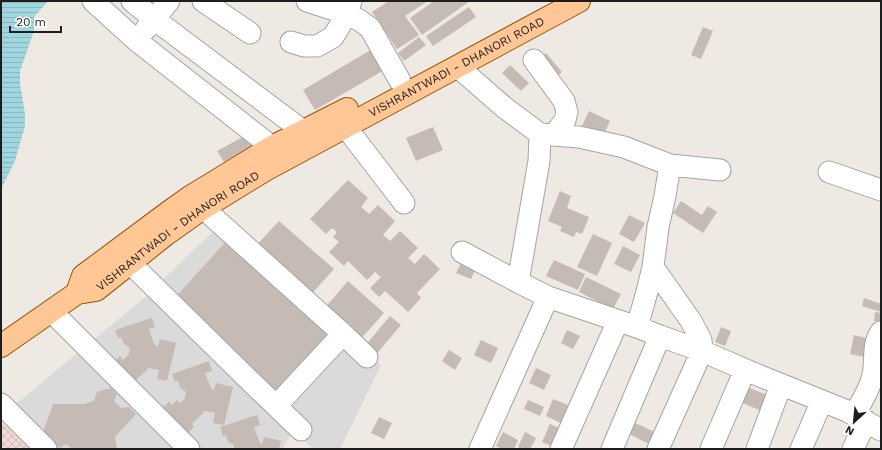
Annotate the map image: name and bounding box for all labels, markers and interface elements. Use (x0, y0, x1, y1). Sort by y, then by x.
scale bar (10, 8, 61, 34)
street label: VISHRANTWADI - DHANORI ROAD (366, 14, 547, 120)
text: 20 m (16, 15, 46, 29)
street label: VISHRANTWADI - DHANORI ROAD (94, 168, 262, 294)
north arrow (834, 402, 874, 442)
text: N (843, 423, 856, 438)

